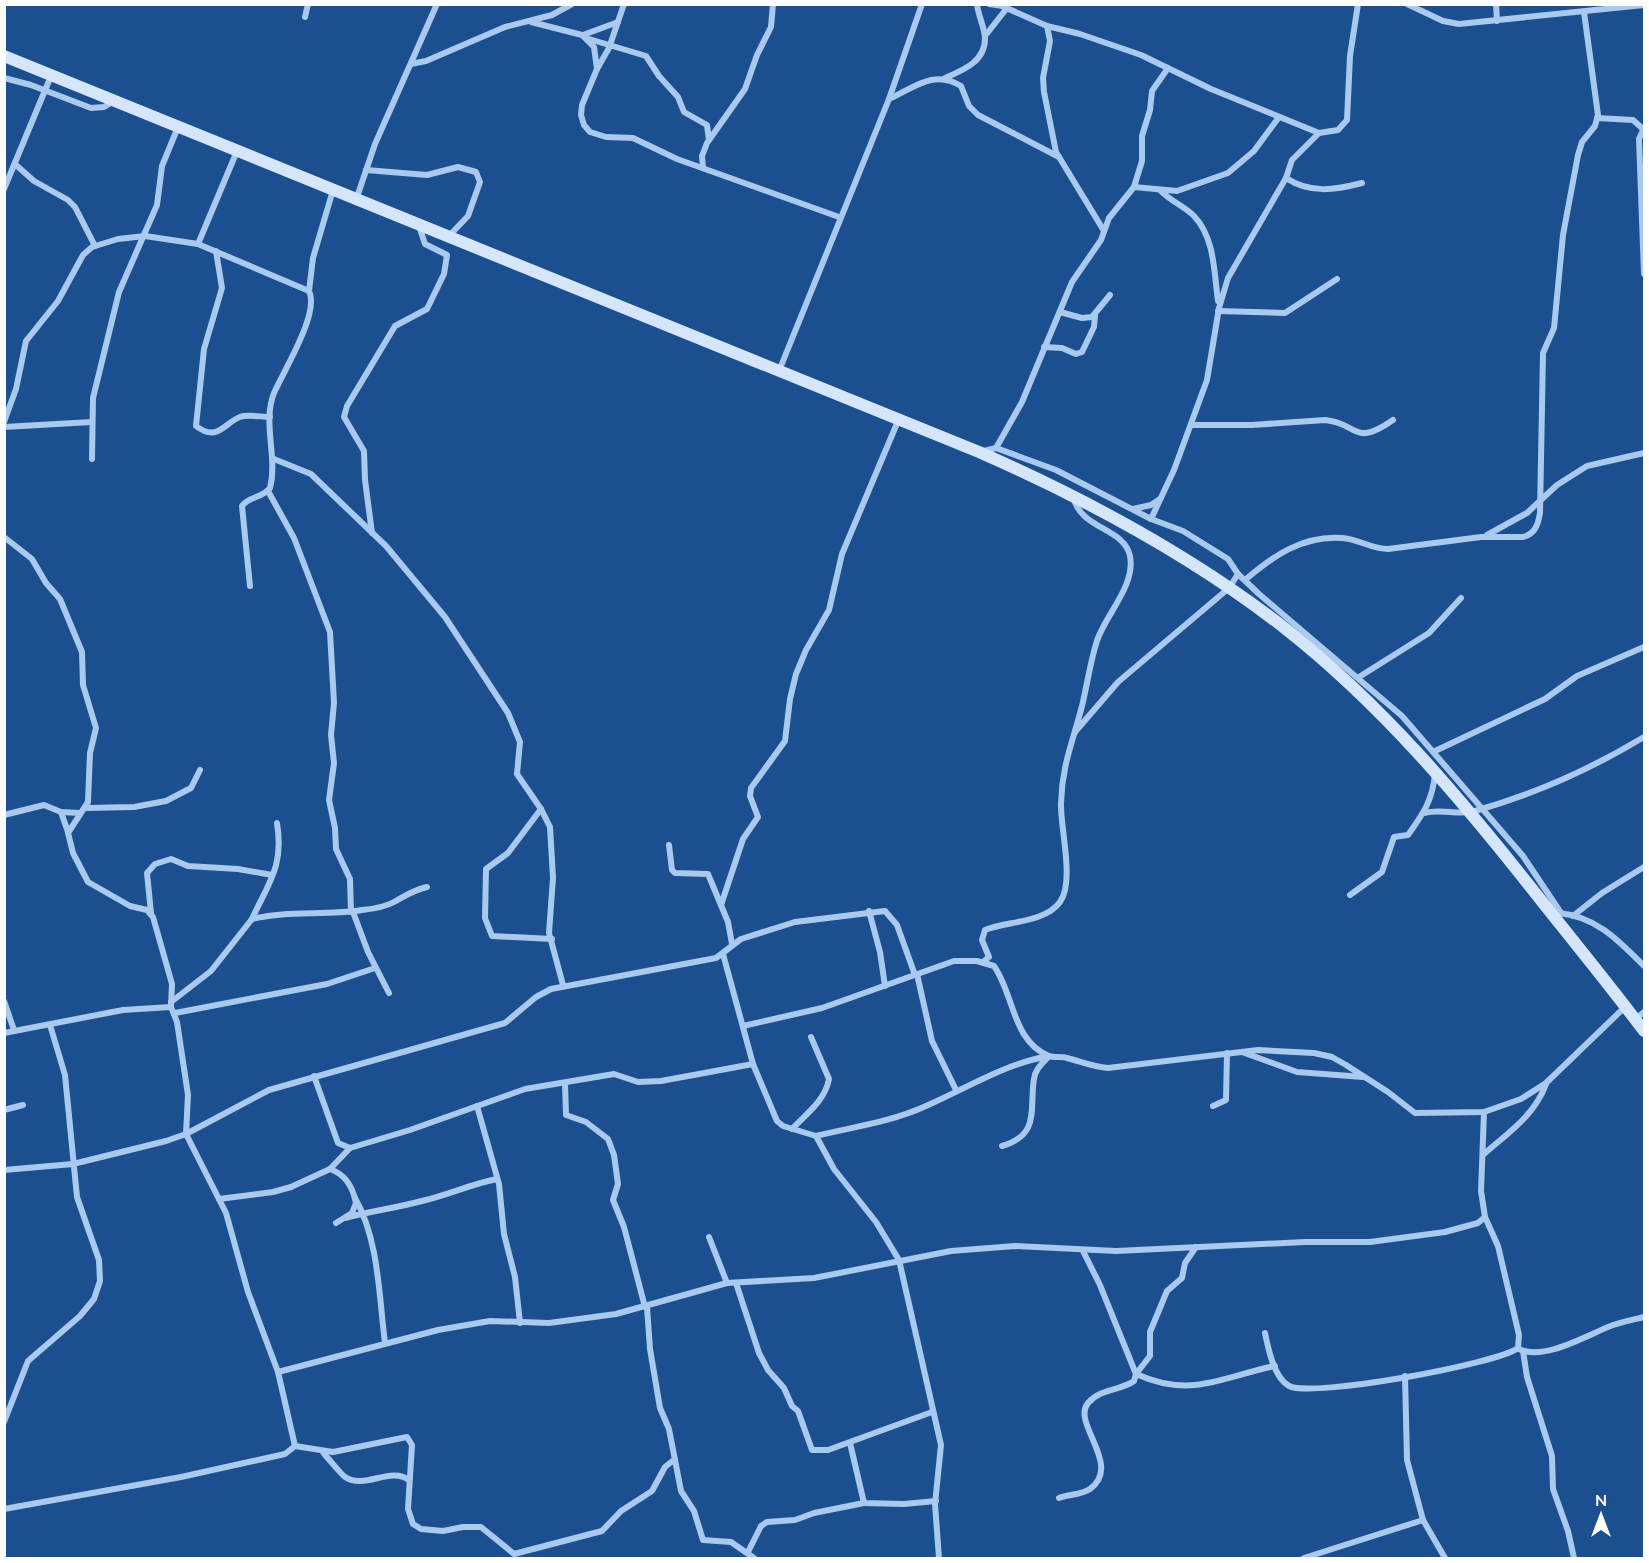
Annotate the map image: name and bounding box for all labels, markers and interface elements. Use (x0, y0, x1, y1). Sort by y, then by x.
north arrow (1571, 1485, 1631, 1545)
text: N (1595, 1490, 1607, 1510)

